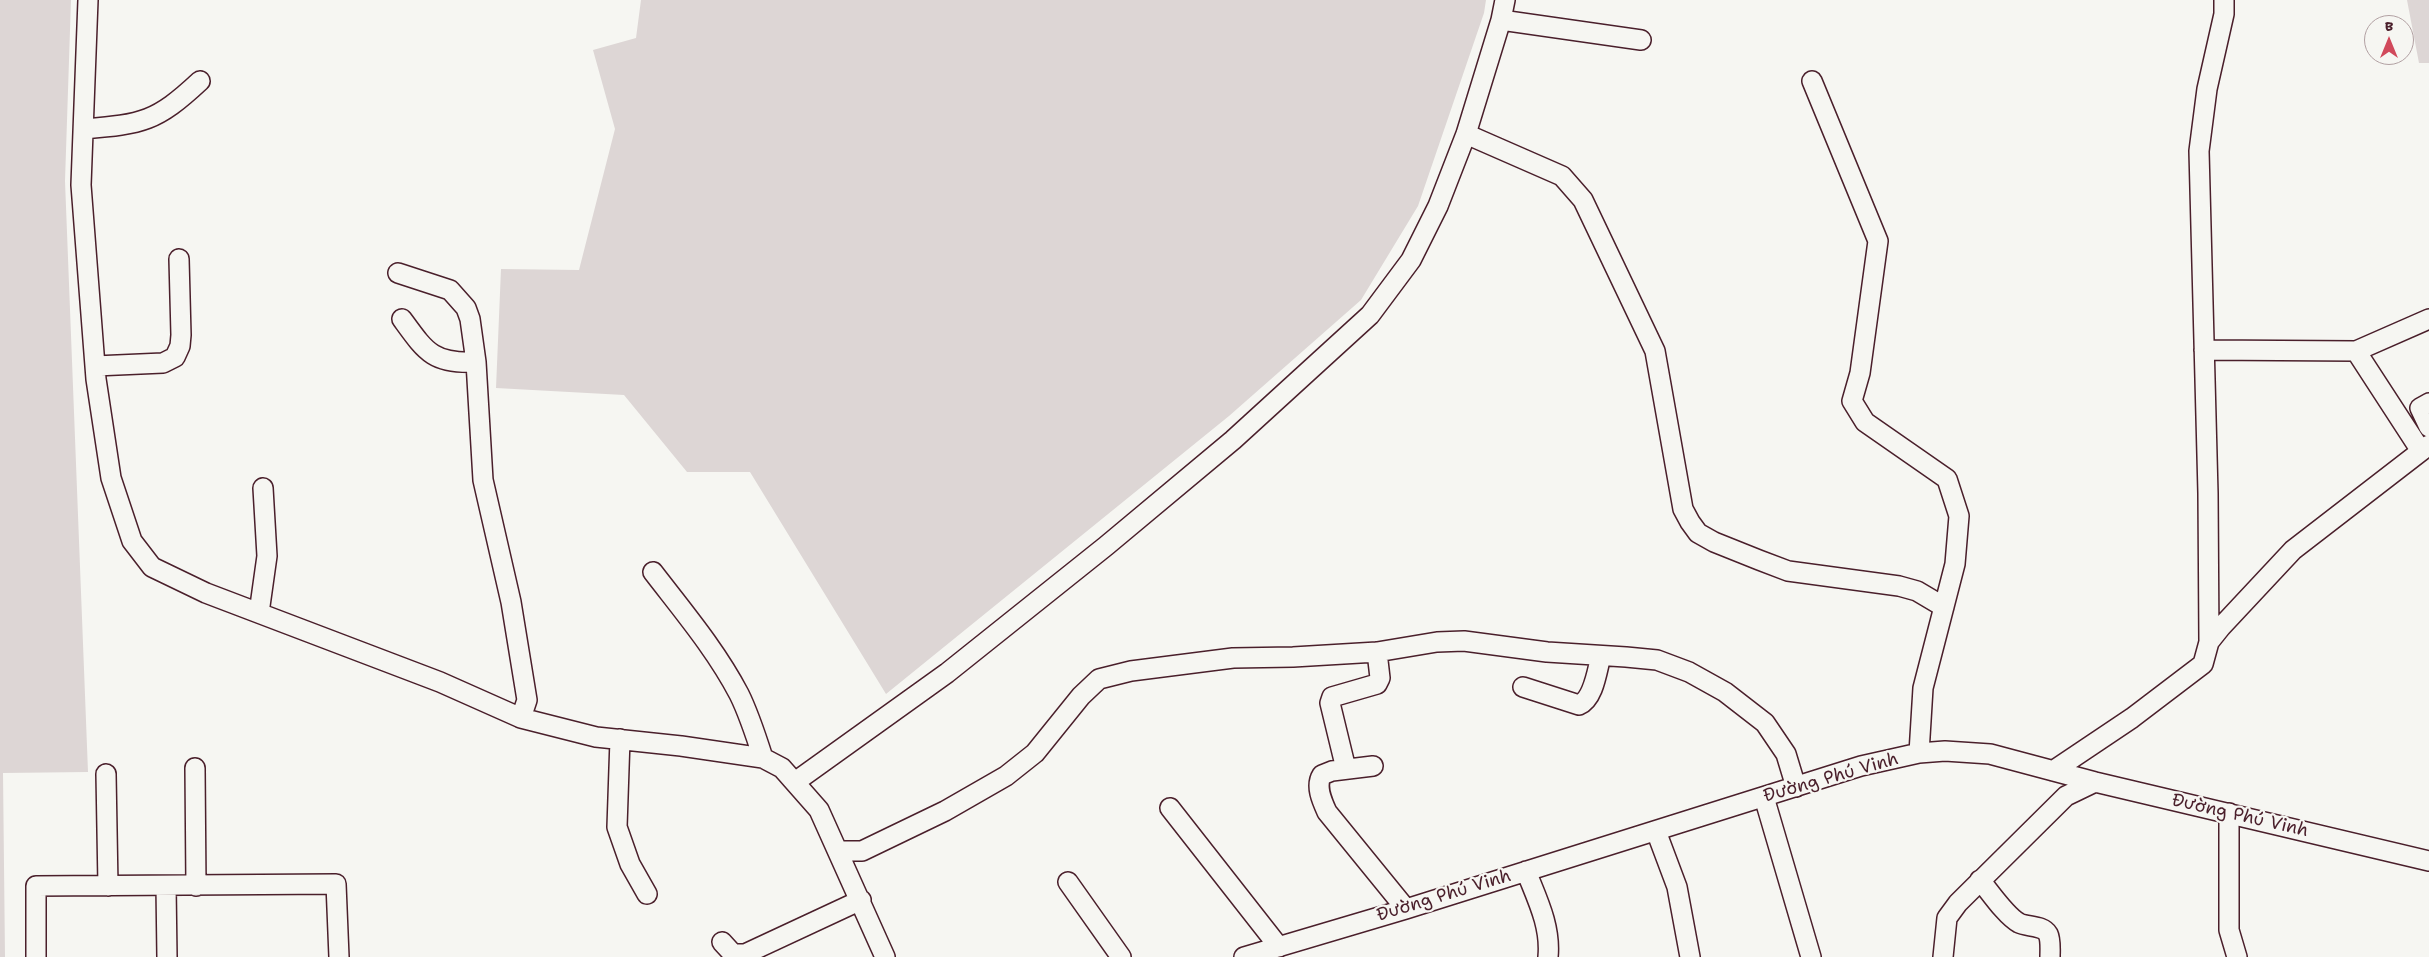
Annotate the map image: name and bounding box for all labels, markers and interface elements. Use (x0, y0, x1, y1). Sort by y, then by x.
north arrow (2364, 15, 2414, 65)
text: B (2385, 17, 2393, 35)
street label: Đường Phú Vinh (1761, 748, 1901, 808)
street label: Đường Phú Vinh (2170, 790, 2310, 842)
street label: Đường Phú Vinh (1374, 865, 1514, 927)

